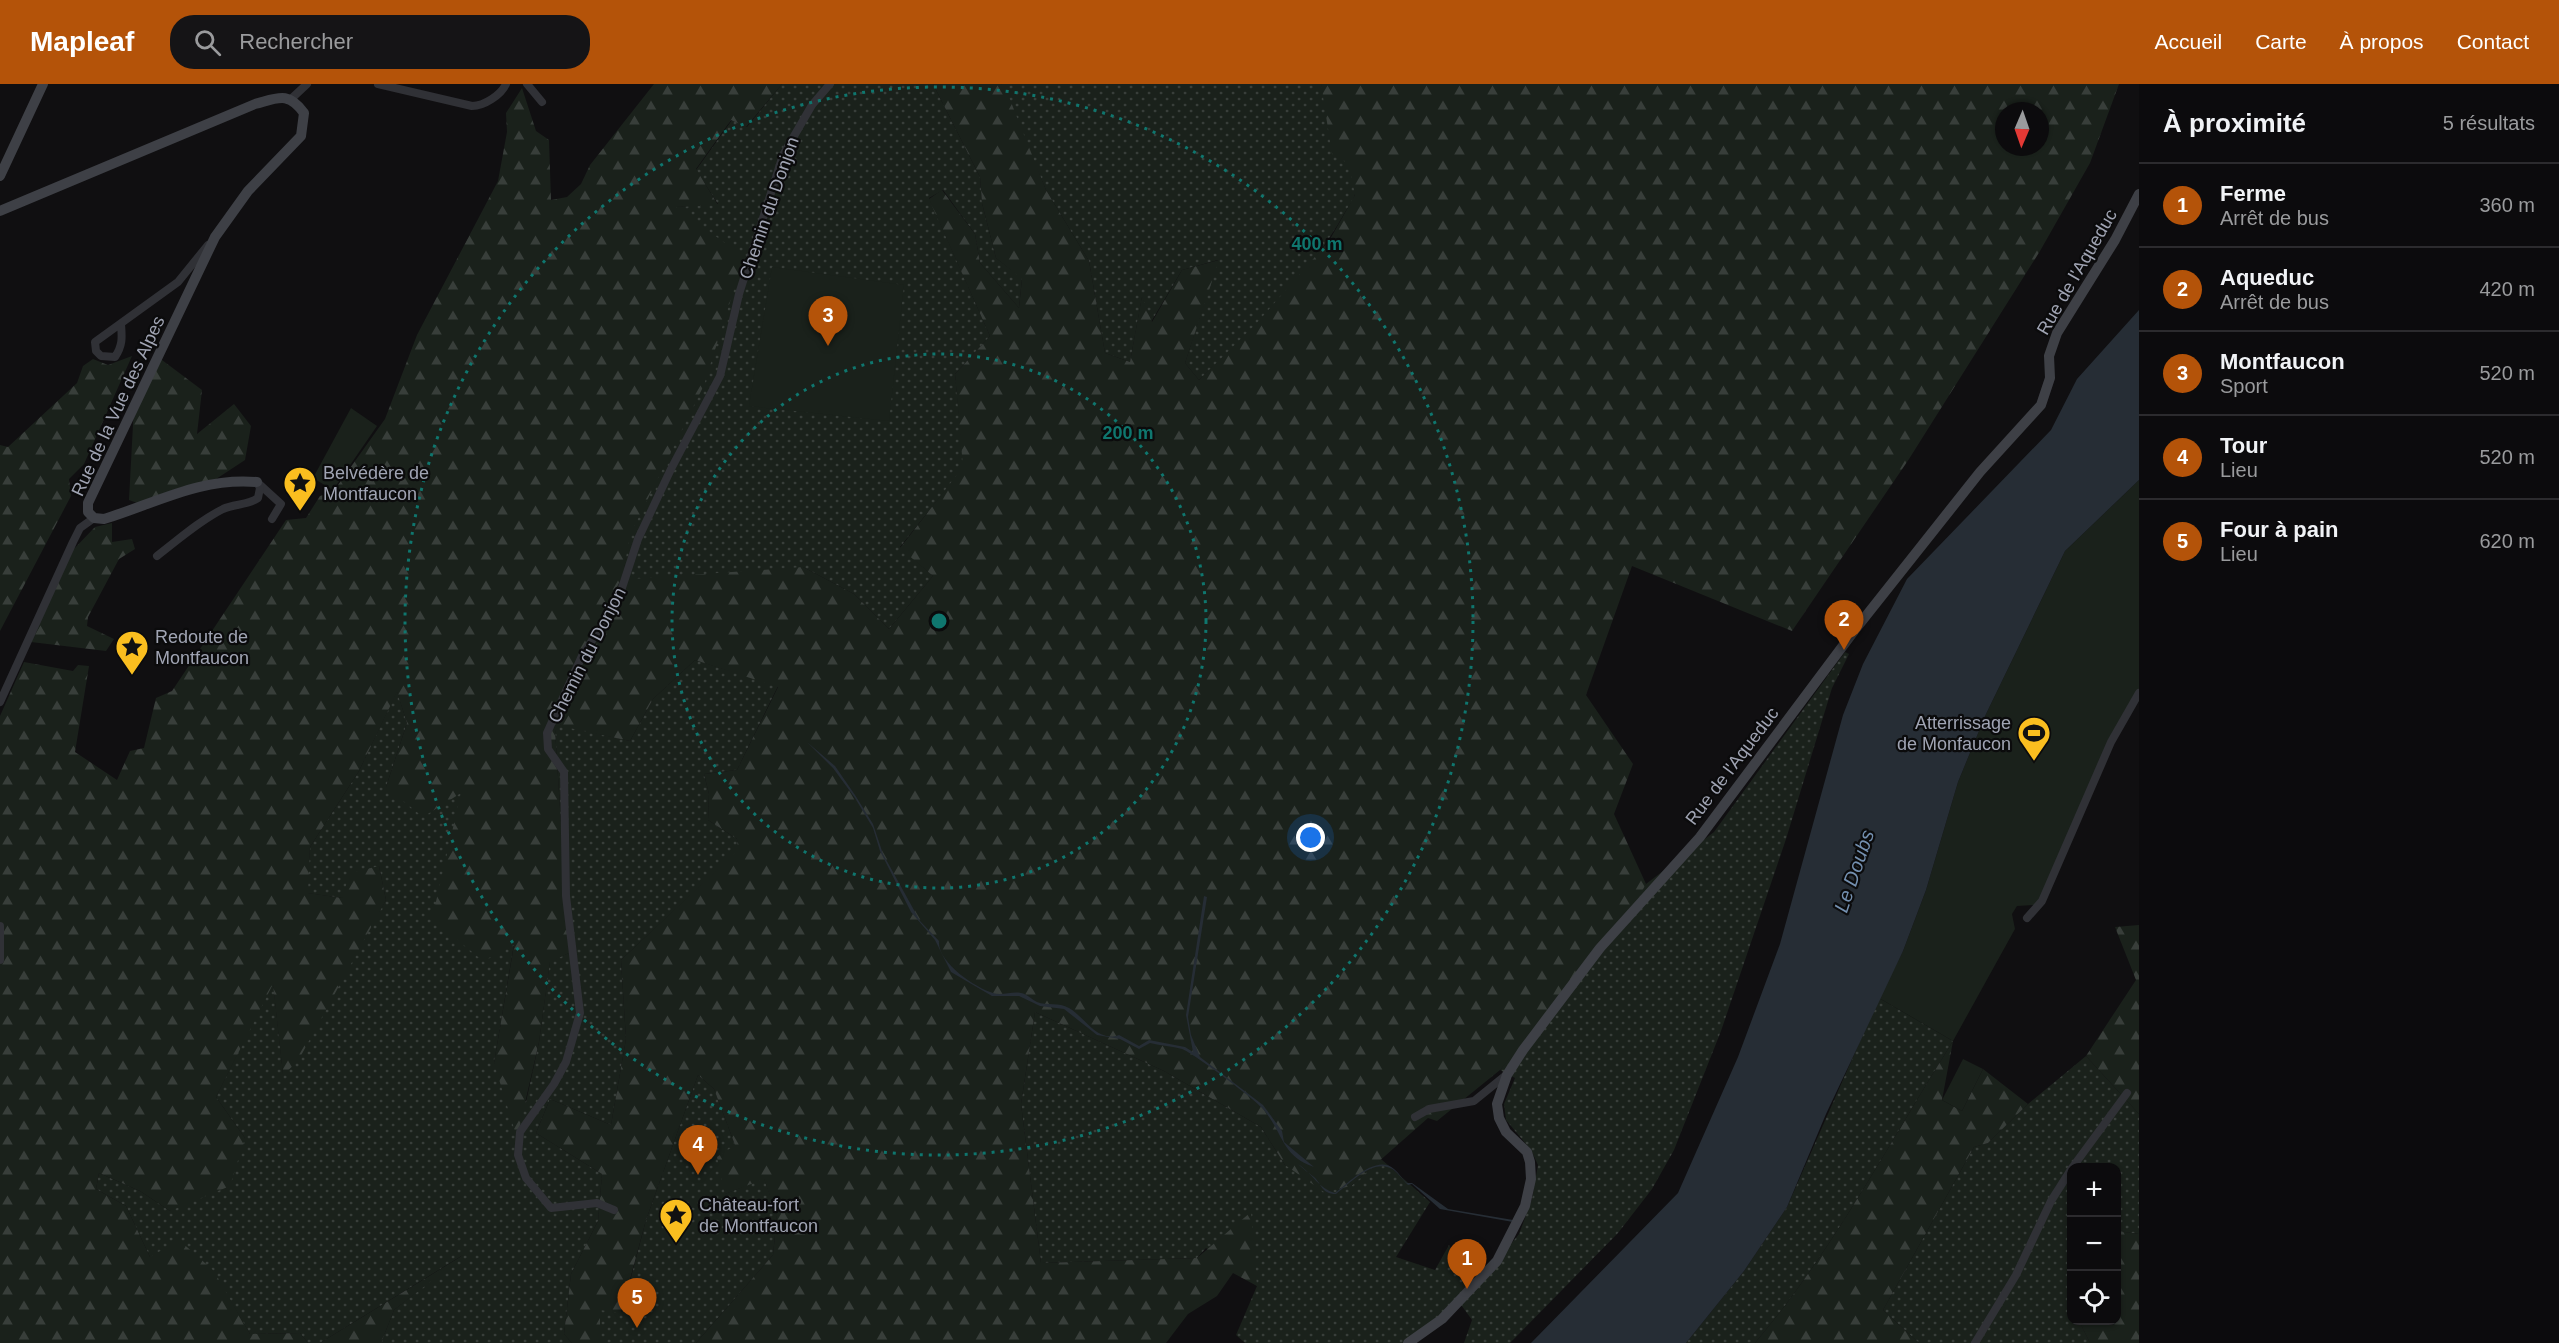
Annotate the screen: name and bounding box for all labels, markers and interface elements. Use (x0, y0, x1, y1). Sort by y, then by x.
search box (170, 15, 590, 69)
text: Mapleaf (30, 26, 134, 57)
icon: search (191, 26, 224, 59)
text: Rechercher (239, 29, 353, 54)
text: Accueil (2155, 30, 2222, 53)
text: Carte (2255, 30, 2307, 53)
text: À propos (2340, 30, 2424, 53)
text: Contact (2457, 30, 2529, 53)
north arrow (1995, 102, 2049, 156)
text: À proximité (2163, 108, 2306, 138)
text: 5 résultats (2443, 112, 2535, 134)
street label: Chemin du Donjon (735, 134, 803, 282)
text: Ferme (2220, 181, 2286, 206)
text: 1 (2177, 194, 2188, 216)
text: 360 m (2479, 194, 2535, 216)
street label: Rue de l'Aqueduc (2033, 206, 2121, 338)
text: Arrêt de bus (2220, 207, 2329, 229)
text: 400 m (1291, 234, 1343, 254)
text: Aqueduc (2220, 265, 2314, 290)
text: 2 (2177, 278, 2188, 300)
text: 420 m (2479, 278, 2535, 300)
text: Arrêt de bus (2220, 291, 2329, 313)
pin: 3 (808, 296, 848, 346)
street label: Rue de la Vue des Alpes (67, 313, 169, 499)
text: Montfaucon (2220, 349, 2345, 374)
text: 3 (2177, 362, 2188, 384)
text: 520 m (2479, 362, 2535, 384)
text: Sport (2220, 375, 2268, 397)
text: 200 m (1102, 423, 1154, 443)
text: Tour (2220, 433, 2267, 458)
text: 4 (2177, 446, 2188, 468)
text: 520 m (2479, 446, 2535, 468)
text: Lieu (2220, 459, 2258, 481)
place label: Belvédère de Montfaucon (323, 463, 429, 504)
place icon: Belvédère de Montfaucon (282, 465, 318, 512)
text: Four à pain (2220, 517, 2339, 542)
text: 5 (2177, 530, 2188, 552)
text: 620 m (2479, 530, 2535, 552)
text: Lieu (2220, 543, 2258, 565)
street label: Chemin du Donjon (544, 584, 630, 726)
pin: 2 (1824, 600, 1864, 650)
centre of rings (929, 611, 949, 631)
place label: Redoute de Montfaucon (155, 627, 249, 668)
place icon: Redoute de Montfaucon (114, 629, 150, 676)
street label: Rue de l'Aqueduc (1681, 703, 1783, 829)
place label: Atterrissage de Monfaucon (1897, 713, 2011, 754)
sports icon: Atterrissage de Monfaucon (2016, 715, 2052, 762)
your location (1296, 823, 1325, 852)
water label: Le Doubs (1830, 827, 1878, 915)
pin: 4 (678, 1126, 718, 1175)
map controls (2067, 1163, 2121, 1325)
button: + (2067, 1163, 2121, 1217)
place label: Château-fort de Montfaucon (699, 1195, 818, 1236)
place icon: Château-fort de Montfaucon (658, 1197, 694, 1244)
button: − (2067, 1217, 2121, 1271)
pin: 1 (1448, 1240, 1486, 1289)
button: locate (2067, 1271, 2121, 1325)
pin: 5 (618, 1278, 656, 1328)

